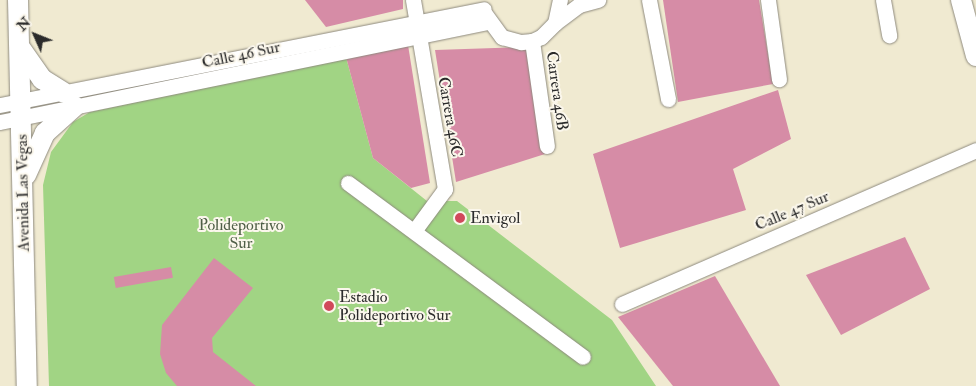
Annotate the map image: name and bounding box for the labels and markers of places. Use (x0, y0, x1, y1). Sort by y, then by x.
place label: Envigol (470, 208, 520, 228)
marker: Envigol (454, 212, 466, 224)
place label: Estadio Polideportivo Sur (339, 287, 450, 325)
marker: Estadio Polideportivo Sur (323, 300, 335, 312)

